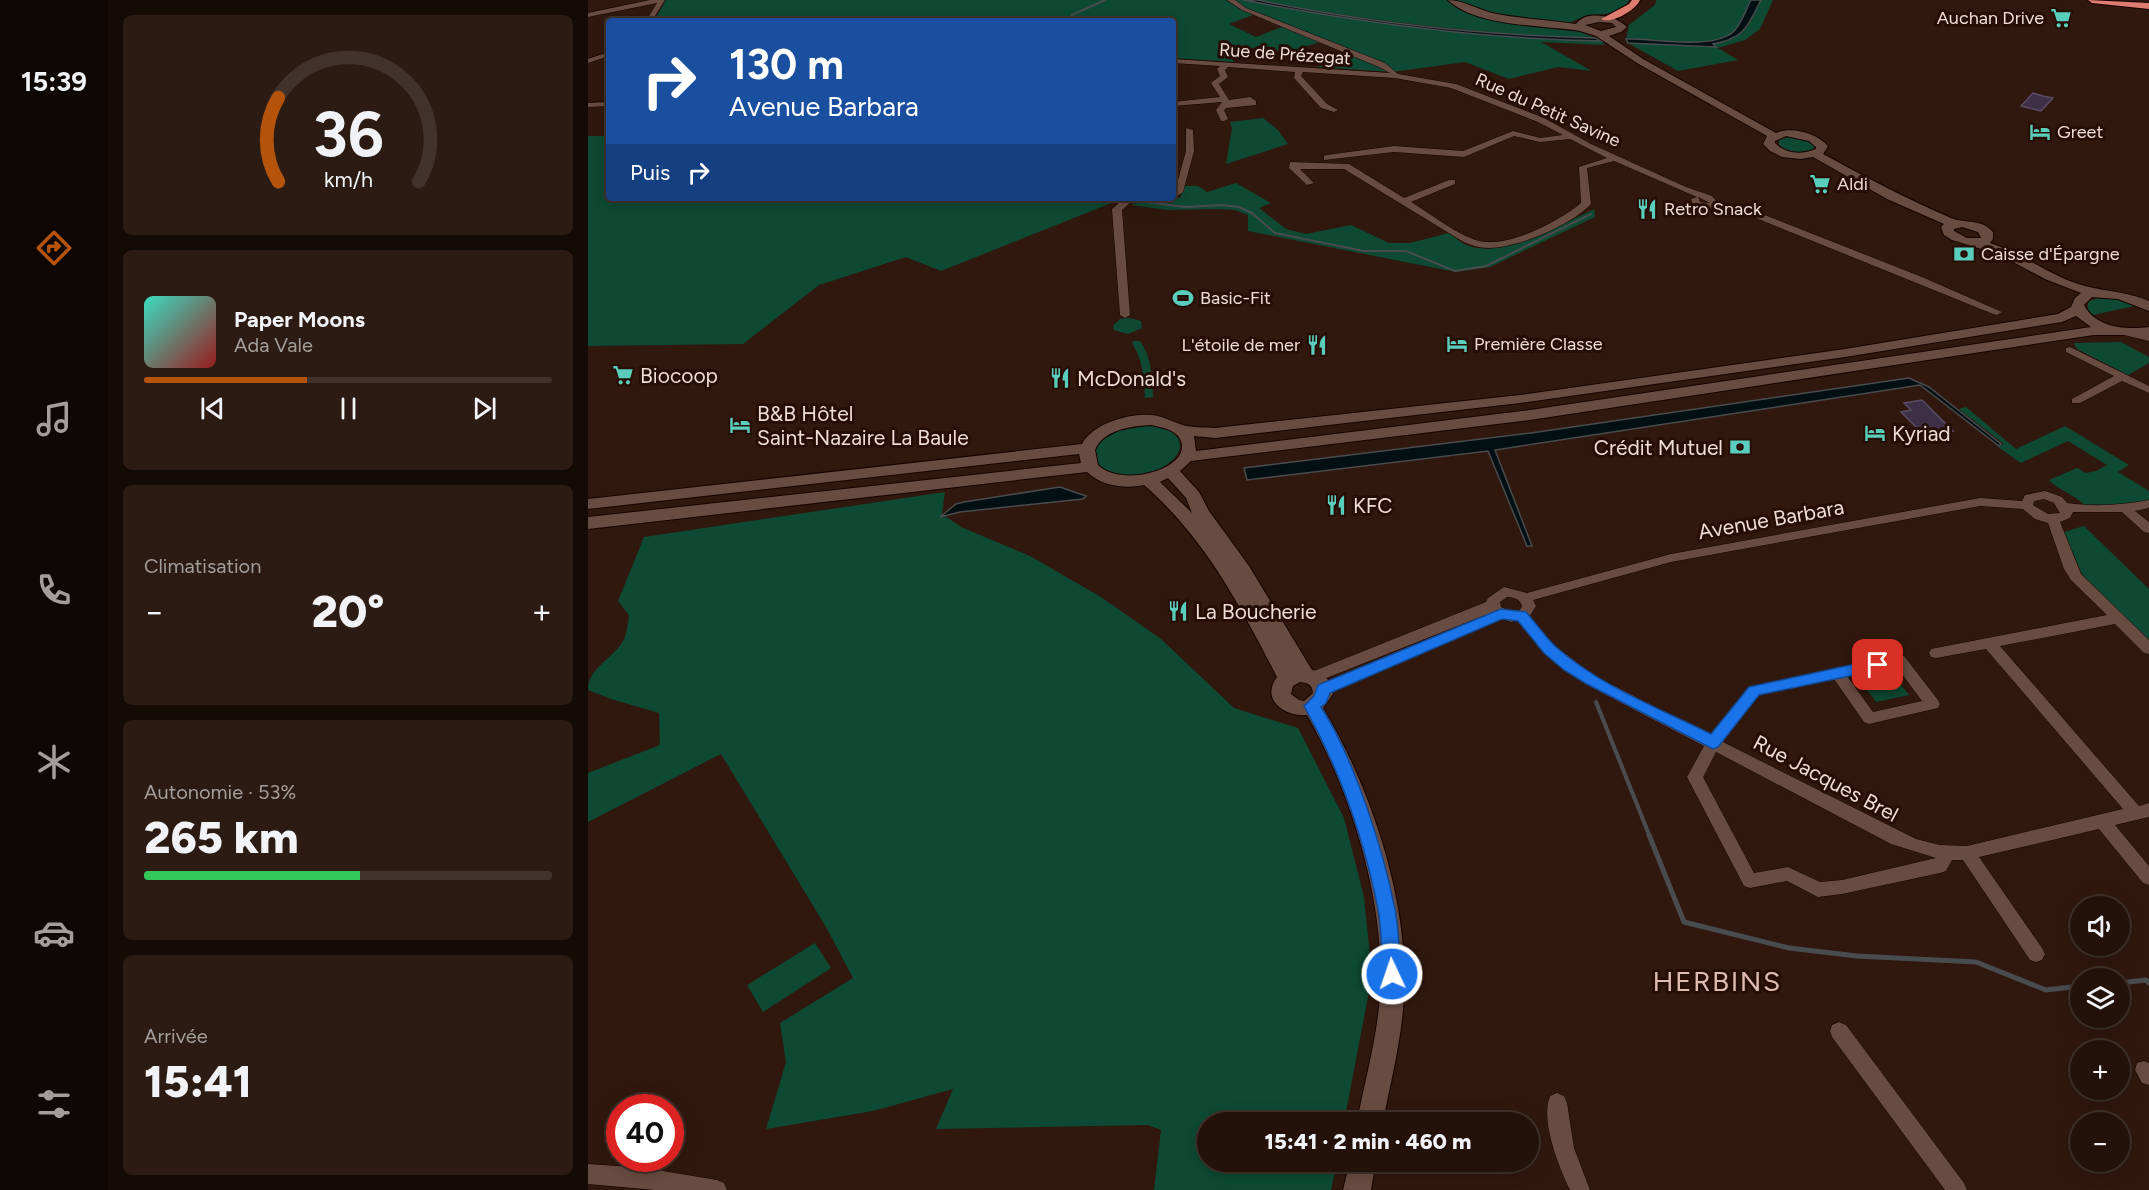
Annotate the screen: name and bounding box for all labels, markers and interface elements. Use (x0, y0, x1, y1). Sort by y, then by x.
supermarket icon: Auchan Drive (2049, 6, 2073, 30)
place label: Auchan Drive (1937, 7, 2044, 29)
street label: Rue de Prézegat (1218, 38, 1352, 70)
text: 130 m (729, 39, 844, 90)
icon: right (630, 42, 708, 120)
text: 15:39 (21, 65, 87, 98)
street label: Rue du Petit Savine (1472, 68, 1624, 152)
text: Avenue Barbara (729, 90, 919, 123)
text: 36 (313, 97, 383, 172)
hotel icon: Greet (2028, 120, 2052, 144)
place label: Greet (2057, 121, 2103, 143)
icon: right (682, 156, 715, 189)
text: Puis (630, 159, 670, 186)
text: km/h (324, 167, 372, 192)
supermarket icon: Aldi (1808, 172, 1832, 196)
place label: Aldi (1837, 173, 1868, 195)
restaurant icon: Retro Snack (1635, 197, 1659, 221)
place label: Retro Snack (1664, 198, 1762, 220)
icon: directions (33, 227, 75, 269)
bank icon: Caisse d'Épargne (1952, 242, 1976, 266)
place label: Caisse d'Épargne (1981, 243, 2120, 265)
sports icon: Basic-Fit (1171, 286, 1195, 310)
place label: Basic-Fit (1200, 287, 1271, 309)
text: Paper Moons (234, 306, 365, 333)
hotel icon: Première Classe (1445, 332, 1469, 356)
text: Ada Vale (234, 333, 313, 357)
restaurant icon: L'étoile de mer (1305, 333, 1329, 357)
place label: Première Classe (1474, 333, 1603, 355)
place label: L'étoile de mer (1182, 334, 1300, 356)
supermarket icon: Biocoop (611, 363, 635, 387)
place label: Biocoop (640, 363, 718, 388)
restaurant icon: McDonald's (1048, 366, 1072, 390)
place label: McDonald's (1077, 366, 1186, 391)
icon: previous (196, 392, 229, 425)
icon: pause (332, 392, 365, 425)
icon: next (468, 392, 501, 425)
icon: music (33, 398, 75, 440)
place label: B&B Hôtel Saint-Nazaire La Baule (757, 401, 969, 450)
hotel icon: B&B Hôtel Saint-Nazaire La Baule (728, 413, 752, 437)
hotel icon: Kyriad (1863, 421, 1887, 445)
place label: Kyriad (1892, 421, 1951, 446)
place label: Crédit Mutuel (1594, 435, 1723, 460)
bank icon: Crédit Mutuel (1728, 435, 1752, 459)
restaurant icon: KFC (1324, 493, 1348, 517)
place label: KFC (1353, 493, 1392, 518)
street label: Avenue Barbara (1696, 494, 1846, 544)
text: Climatisation (144, 554, 261, 578)
icon: phone (33, 569, 75, 611)
text: 20° (311, 584, 385, 638)
text: − (144, 592, 165, 631)
text: + (531, 592, 552, 631)
restaurant icon: La Boucherie (1166, 599, 1190, 623)
place label: La Boucherie (1195, 599, 1317, 624)
pin (1852, 639, 1903, 690)
icon: arrive (1861, 648, 1894, 681)
street label: Rue Jacques Brel (1749, 729, 1903, 827)
icon: climate (33, 741, 75, 783)
text: Autonomie · 53% (144, 780, 296, 804)
text: 265 km (144, 810, 299, 864)
map controls (2070, 896, 2130, 1172)
button: sound (2070, 896, 2130, 956)
icon: car (33, 912, 75, 954)
position arrow (1360, 942, 1424, 1006)
district label: HERBINS (1652, 964, 1782, 998)
button: layers (2070, 968, 2130, 1028)
text: Arrivée (144, 1024, 208, 1048)
button: + (2070, 1040, 2130, 1100)
text: 15:41 (144, 1054, 252, 1108)
icon: filters (33, 1083, 75, 1125)
speed limit sign: 40 (606, 1094, 684, 1172)
button: − (2070, 1112, 2130, 1172)
text: 15:41 · 2 min · 460 m (1265, 1128, 1471, 1155)

